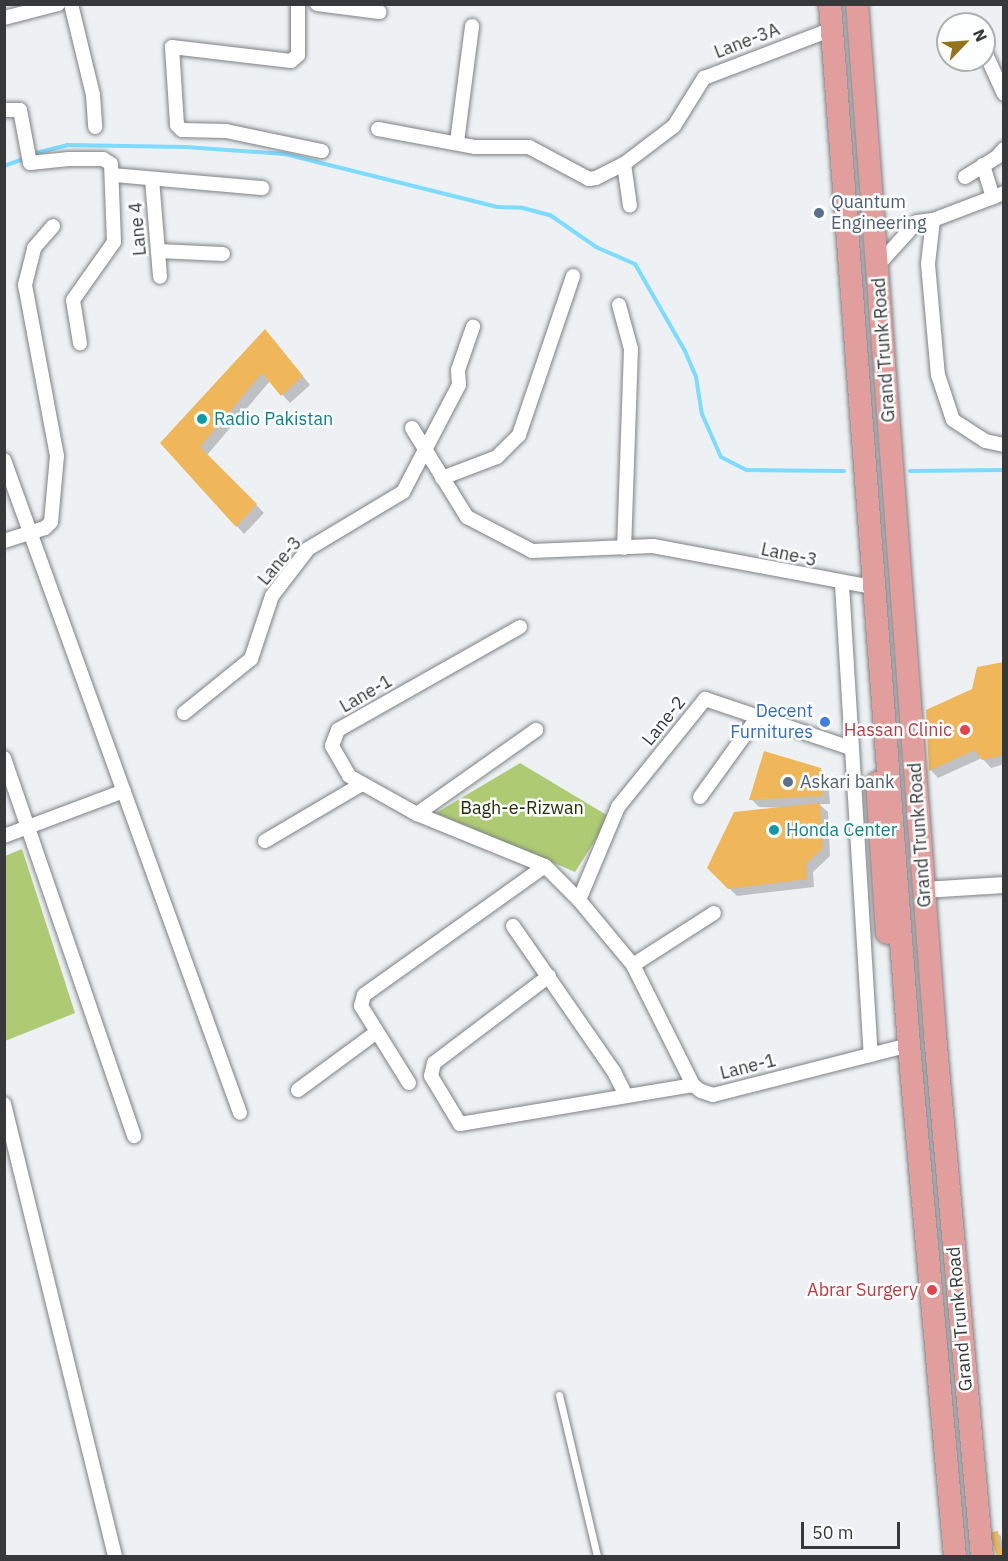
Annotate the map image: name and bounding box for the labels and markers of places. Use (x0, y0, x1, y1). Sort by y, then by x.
place label: Quantum Engineering (831, 192, 927, 234)
marker: Quantum Engineering (812, 206, 826, 220)
place label: Radio Pakistan (214, 408, 333, 430)
marker: Radio Pakistan (195, 412, 209, 426)
place label: Decent Furnitures (730, 701, 813, 744)
marker: Decent Furnitures (818, 715, 832, 729)
place label: Hassan Clinic (844, 719, 952, 741)
marker: Hassan Clinic (956, 721, 974, 739)
place label: Askari bank (800, 771, 894, 793)
marker: Askari bank (781, 775, 795, 789)
place label: Honda Center (786, 819, 897, 841)
marker: Honda Center (767, 823, 781, 837)
place label: Abrar Surgery (807, 1279, 918, 1301)
marker: Abrar Surgery (923, 1281, 941, 1299)

